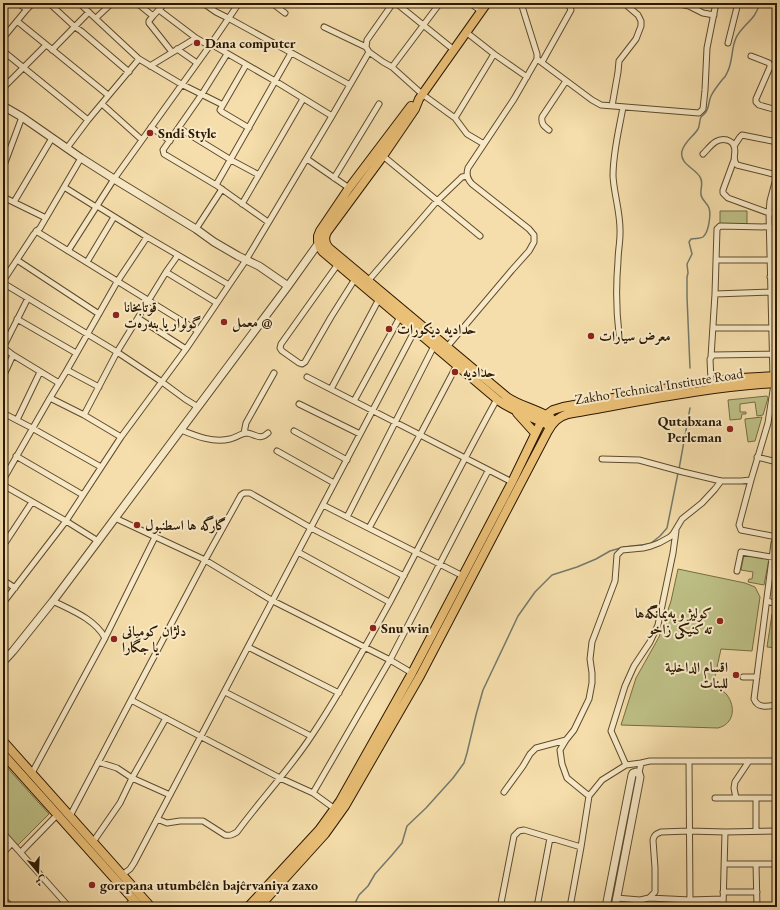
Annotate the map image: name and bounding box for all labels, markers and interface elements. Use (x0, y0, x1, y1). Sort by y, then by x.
place label: Dana computer (205, 34, 296, 52)
marker: Dana computer (192, 38, 202, 48)
place label: Sndi Style (158, 124, 216, 142)
marker: Sndi Style (145, 128, 155, 138)
place label: قوتابخانا گولوار یا بنەرەت (124, 298, 201, 332)
marker: قوتابخانا گولوار یا بنەرەت (111, 310, 121, 320)
place label: معمل @ (232, 313, 272, 332)
marker: معمل @ (219, 317, 229, 327)
place label: حداديه ديكورات (397, 320, 477, 338)
marker: حداديه ديكورات (384, 324, 394, 334)
place label: معرض سيارات (599, 327, 671, 346)
marker: معرض سيارات (586, 331, 596, 341)
place label: حداديه (463, 363, 496, 381)
street label: Zakho Technical Institute Road (574, 364, 745, 408)
marker: حداديه (450, 367, 460, 377)
place label: Qutabxana Perleman (658, 412, 723, 446)
marker: Qutabxana Perleman (725, 424, 735, 434)
place label: گارگه ها اسطنبول (145, 515, 226, 534)
marker: گارگه ها اسطنبول (132, 520, 142, 530)
place label: كوليژ و په‌يمانگه‌ها ته‌كنيكى زاخو (635, 604, 712, 640)
marker: كوليژ و په‌يمانگه‌ها ته‌كنيكى زاخو (715, 616, 725, 626)
place label: Snu win (381, 619, 430, 637)
place label: دلژان کومپانی یا جگارا (121, 622, 186, 656)
marker: Snu win (368, 623, 378, 633)
marker: دلژان کومپانی یا جگارا (109, 634, 119, 644)
place label: اقسام الداخلیة للبنات (665, 658, 728, 692)
marker: اقسام الداخلیة للبنات (731, 670, 741, 680)
north arrow (18, 852, 58, 892)
text: ش (34, 873, 49, 890)
place label: gorepana utumbêlên bajêrvaniya zaxo (100, 876, 318, 894)
marker: gorepana utumbêlên bajêrvaniya zaxo (87, 880, 97, 890)

